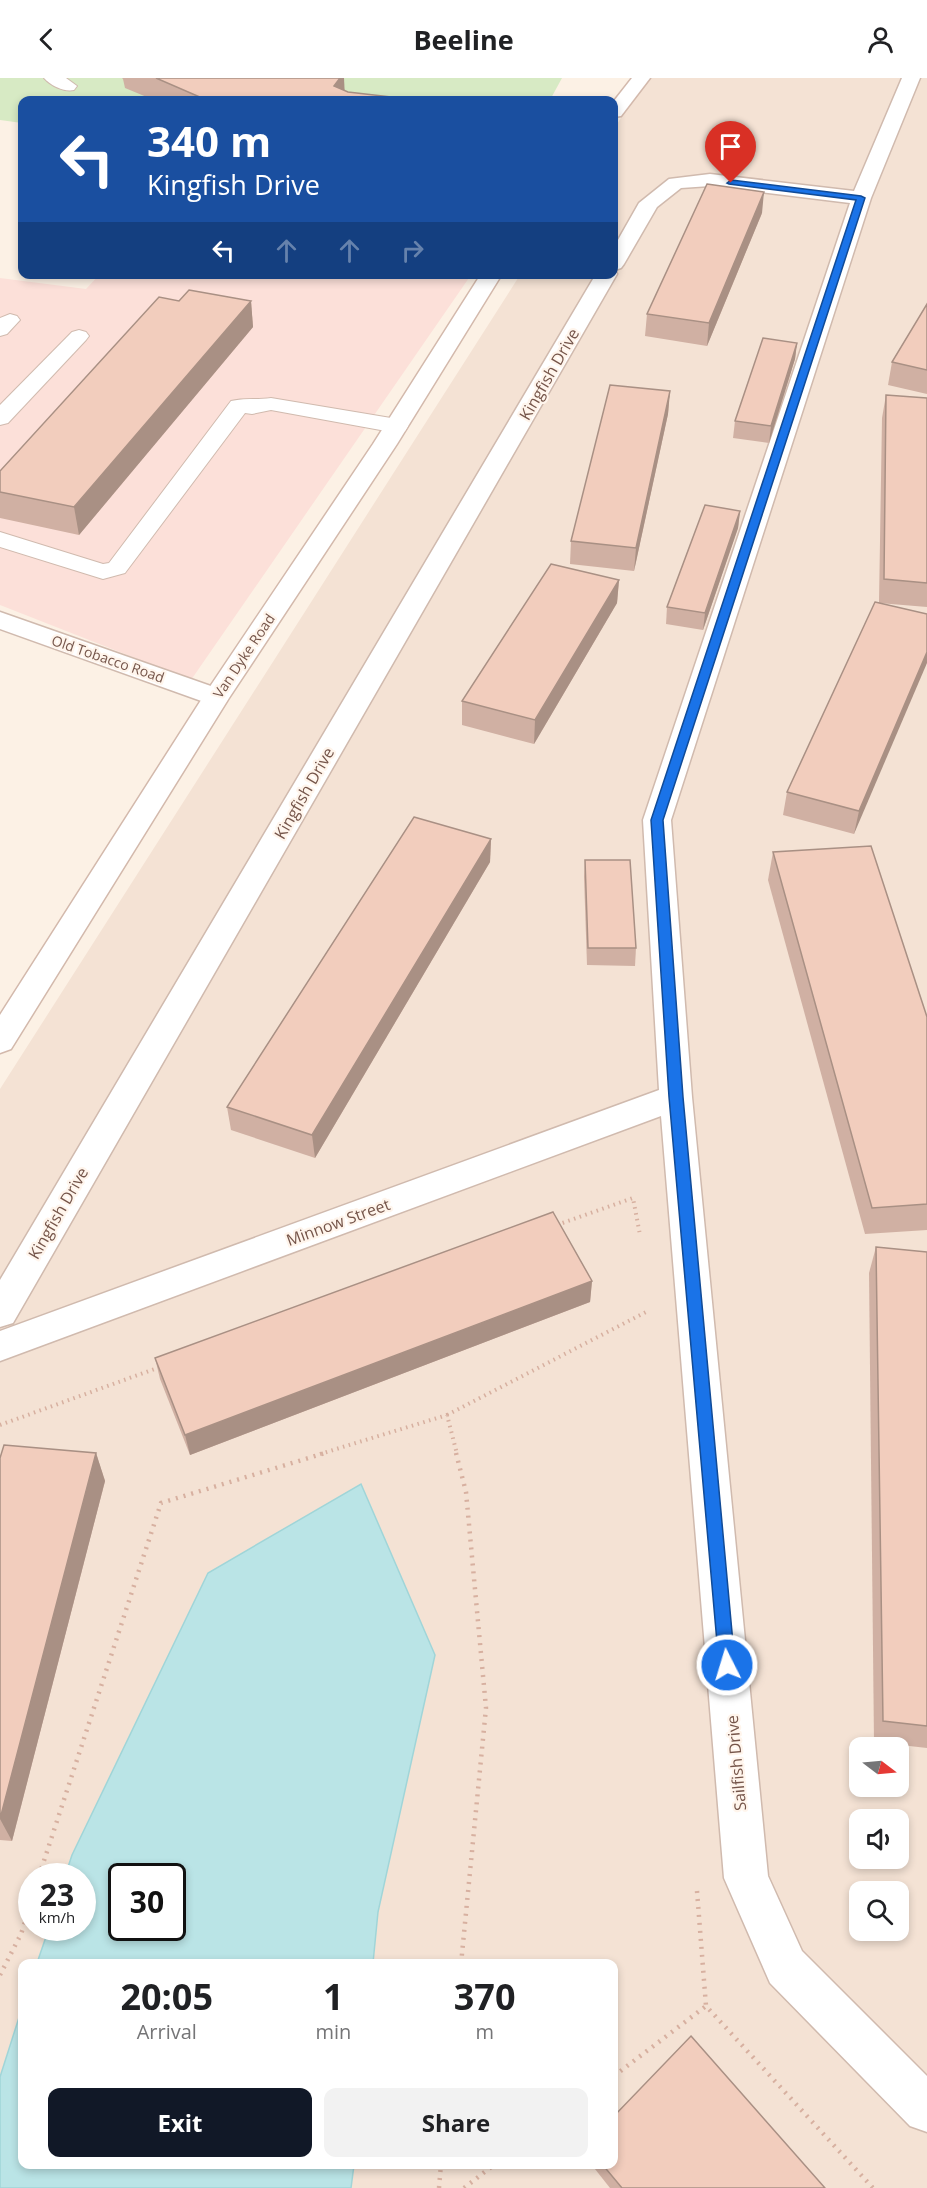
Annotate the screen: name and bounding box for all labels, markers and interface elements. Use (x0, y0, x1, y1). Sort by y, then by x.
text: Beeline (413, 21, 514, 58)
icon: back (30, 23, 63, 56)
icon: person (864, 23, 897, 56)
text: 340 m (147, 112, 271, 169)
icon: left (48, 120, 126, 198)
pin (705, 121, 756, 183)
icon: arrive (714, 130, 747, 163)
text: Kingfish Drive (147, 166, 320, 203)
icon: left (207, 234, 240, 267)
icon: ahead (270, 234, 303, 267)
icon: ahead (333, 234, 366, 267)
icon: right (396, 234, 429, 267)
street label: Kingfish Drive (514, 324, 584, 424)
street label: Van Dyke Road (208, 610, 279, 702)
street label: Old Tobacco Road (49, 630, 167, 687)
street label: Kingfish Drive (269, 743, 339, 843)
street label: Kingfish Drive (23, 1163, 93, 1263)
street label: Minnow Street (283, 1193, 393, 1251)
position arrow (695, 1633, 759, 1697)
street label: Sailfish Drive (721, 1714, 751, 1812)
north arrow (849, 1737, 909, 1797)
map controls (849, 1737, 909, 1941)
button: sound (849, 1809, 909, 1869)
speed limit sign: 30 (108, 1863, 186, 1941)
text: 23 (40, 1874, 74, 1915)
button: search (849, 1881, 909, 1941)
text: km/h (39, 1907, 75, 1927)
text: 20:05 (120, 1972, 213, 2021)
text: 1 (323, 1972, 344, 2021)
text: 370 (454, 1972, 516, 2021)
text: Arrival (137, 2018, 197, 2045)
text: min (315, 2018, 351, 2045)
text: m (475, 2018, 494, 2045)
button: Exit (48, 2088, 312, 2157)
button: Share (324, 2088, 588, 2157)

